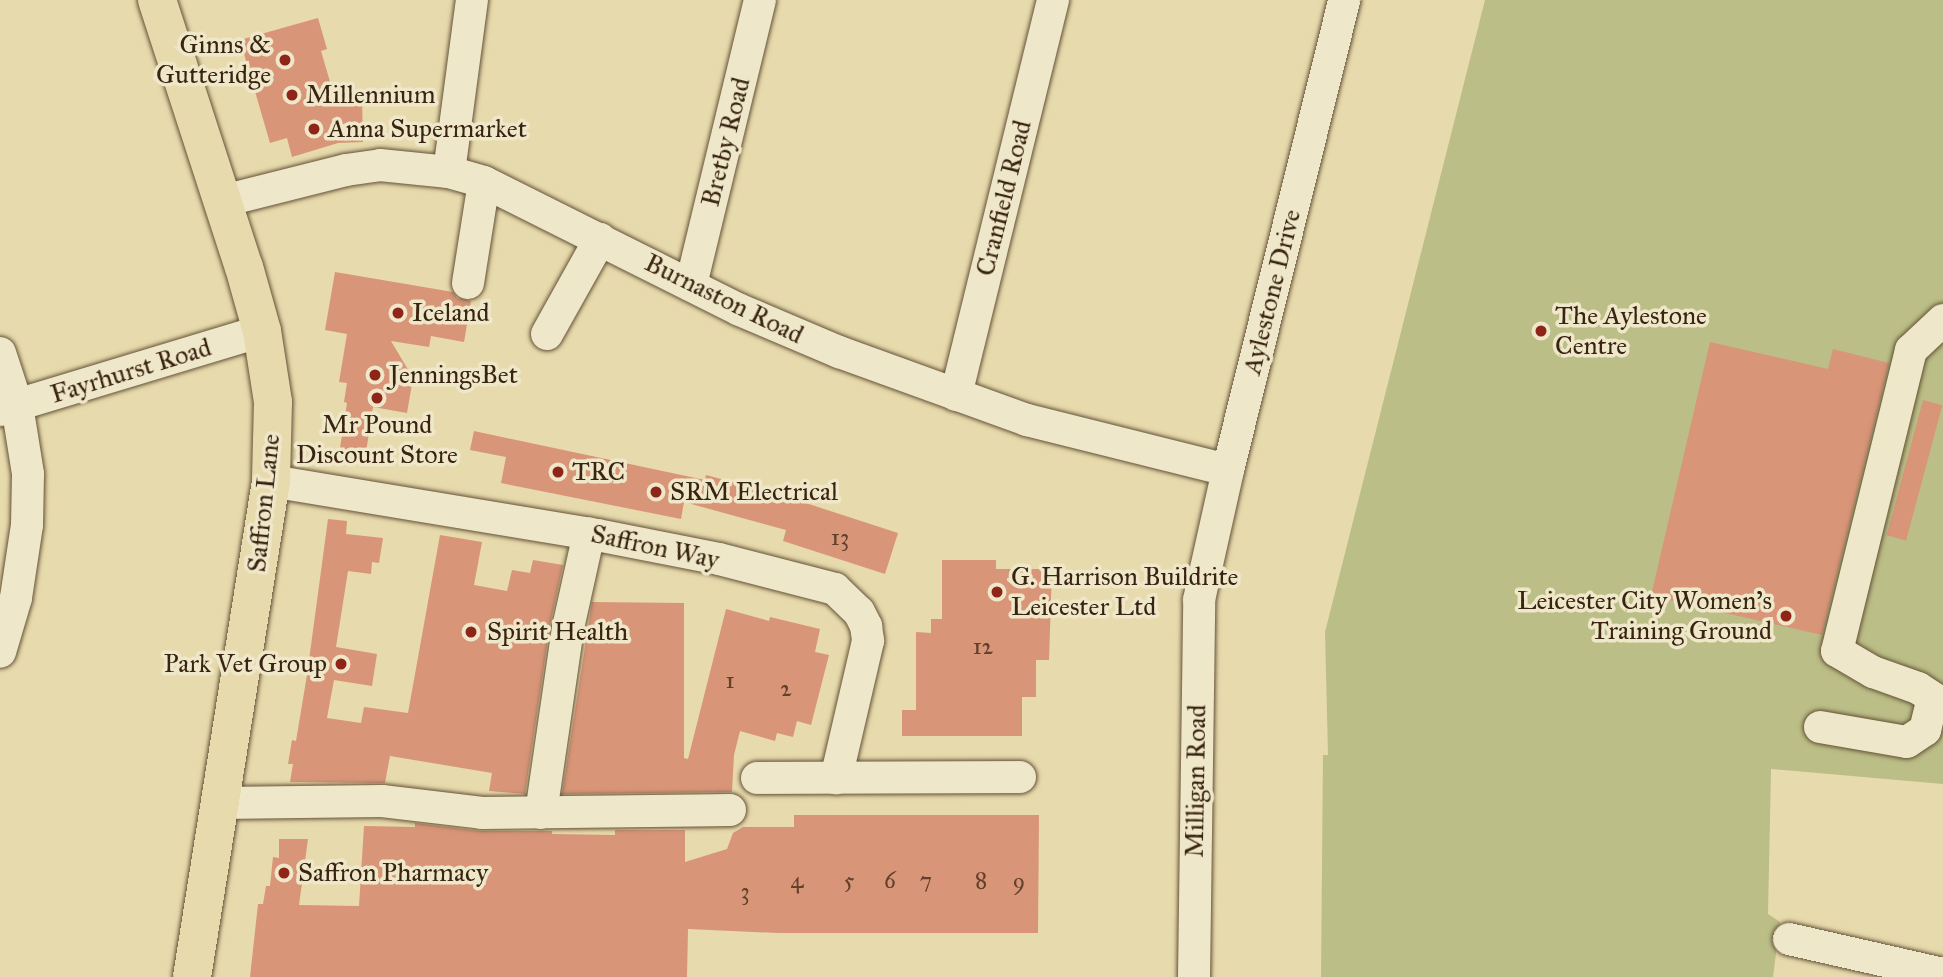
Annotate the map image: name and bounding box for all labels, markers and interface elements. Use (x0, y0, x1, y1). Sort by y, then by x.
place label: Ginns & Gutteridge (156, 29, 271, 90)
marker: Ginns & Gutteridge (277, 52, 293, 68)
street label: Bretby Road (695, 74, 757, 210)
place label: Millennium (306, 79, 436, 111)
marker: Millennium (284, 87, 300, 103)
place label: Anna Supermarket (328, 113, 527, 145)
street label: Cranfield Road (970, 117, 1038, 279)
marker: Anna Supermarket (306, 121, 322, 137)
street label: Aylestone Drive (1236, 206, 1308, 378)
street label: Burnaston Road (639, 247, 809, 351)
place label: Iceland (412, 297, 490, 329)
place label: The Aylestone Centre (1555, 300, 1707, 362)
marker: Iceland (390, 305, 406, 321)
marker: The Aylestone Centre (1533, 323, 1549, 339)
street label: Fayrhurst Road (47, 332, 215, 410)
place label: JenningsBet (389, 359, 518, 391)
marker: JenningsBet (367, 367, 383, 383)
marker: Mr Pound Discount Store (369, 390, 385, 406)
place label: Mr Pound Discount Store (296, 409, 458, 471)
street label: Saffron Lane (241, 432, 287, 574)
place label: TRC (572, 456, 625, 488)
marker: TRC (550, 464, 566, 480)
place label: SRM Electrical (670, 476, 838, 508)
marker: SRM Electrical (648, 484, 664, 500)
street label: Saffron Way (588, 518, 722, 576)
house number: 13 (831, 523, 849, 551)
place label: G. Harrison Buildrite Leicester Ltd (1011, 561, 1238, 622)
marker: G. Harrison Buildrite Leicester Ltd (989, 584, 1005, 600)
place label: Leicester City Women's Training Ground (1517, 585, 1772, 646)
marker: Leicester City Women's Training Ground (1778, 608, 1794, 624)
place label: Spirit Health (487, 616, 628, 648)
marker: Spirit Health (461, 622, 481, 642)
house number: 12 (973, 632, 993, 660)
place label: Park Vet Group (164, 648, 327, 680)
marker: Park Vet Group (333, 656, 349, 672)
house number: 1 (725, 666, 735, 694)
house number: 2 (780, 674, 792, 702)
street label: Milligan Road (1179, 704, 1213, 858)
place label: Saffron Pharmacy (298, 857, 488, 889)
marker: Saffron Pharmacy (276, 865, 292, 881)
house number: 4 (791, 866, 803, 894)
house number: 5 (844, 866, 854, 894)
house number: 6 (884, 866, 896, 894)
house number: 7 (920, 866, 932, 894)
house number: 8 (975, 866, 987, 894)
house number: 9 (1013, 867, 1025, 895)
house number: 3 (740, 877, 750, 905)

